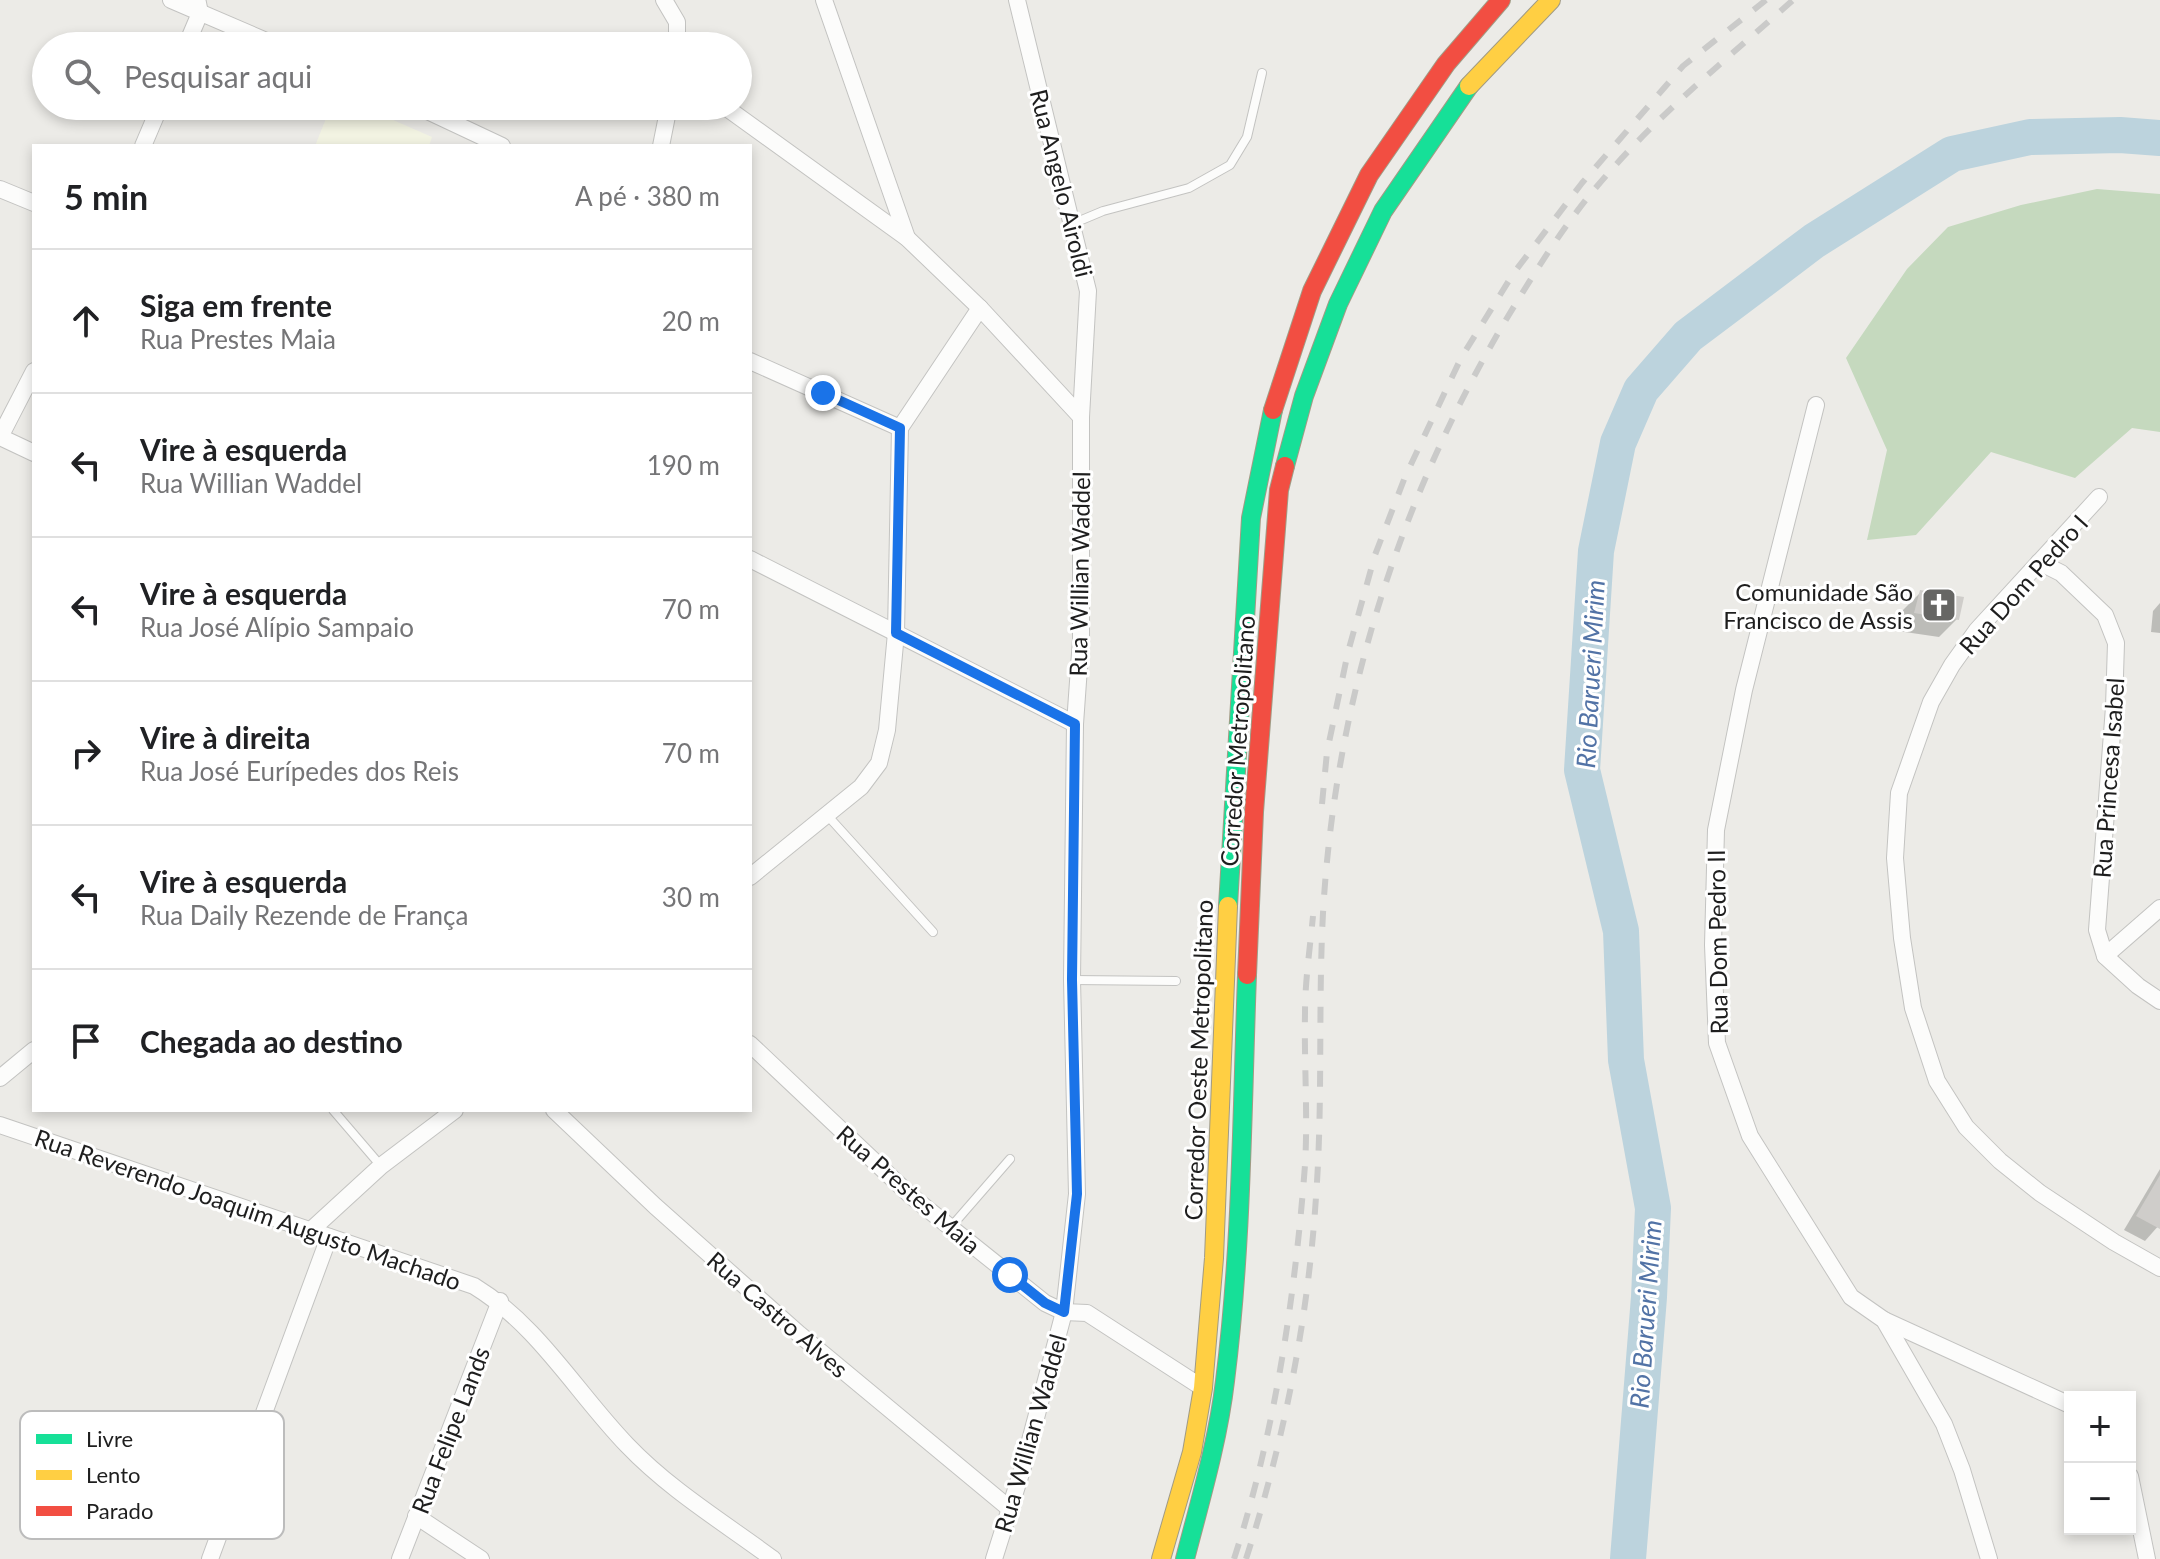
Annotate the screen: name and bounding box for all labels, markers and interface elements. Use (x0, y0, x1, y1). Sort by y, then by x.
search box (32, 32, 752, 120)
icon: search (60, 54, 104, 98)
text: Pesquisar aqui (124, 58, 312, 94)
street label: Rua Angelo Airoldi (1025, 86, 1099, 280)
text: 5 min (64, 176, 148, 217)
text: A pé · 380 m (575, 180, 720, 212)
text: Siga em frente (140, 287, 332, 323)
icon: ahead (64, 299, 108, 343)
text: 20 m (662, 305, 720, 337)
text: Rua Prestes Maia (140, 323, 336, 355)
route end (805, 375, 841, 411)
text: Vire à esquerda (140, 431, 347, 467)
icon: left (64, 443, 108, 487)
text: 190 m (647, 449, 720, 481)
text: Rua Willian Waddel (140, 467, 362, 499)
street label: Rua Willian Waddel (1063, 471, 1095, 677)
street label: Rua Dom Pedro I (1953, 508, 2093, 660)
text: Vire à esquerda (140, 575, 347, 611)
place label: Comunidade São Francisco de Assis (1723, 577, 1913, 634)
water label: Rio Barueri Mirim (1569, 579, 1611, 769)
church icon: Comunidade São Francisco de Assis (1920, 586, 1958, 624)
icon: left (64, 587, 108, 631)
text: 70 m (662, 593, 720, 625)
text: Rua José Alípio Sampaio (140, 611, 414, 643)
street label: Corredor Metropolitano (1214, 615, 1260, 867)
street label: Rua Princesa Isabel (2087, 677, 2129, 879)
text: Vire à direita (140, 719, 310, 755)
icon: right (64, 731, 108, 775)
text: 70 m (662, 737, 720, 769)
text: Rua José Eurípedes dos Reis (140, 755, 459, 787)
street label: Rua Dom Pedro II (1701, 849, 1733, 1035)
text: Vire à esquerda (140, 863, 347, 899)
icon: left (64, 875, 108, 919)
text: 30 m (662, 881, 720, 913)
text: Rua Daily Rezende de França (140, 899, 468, 931)
street label: Corredor Oeste Metropolitano (1178, 899, 1218, 1221)
icon: arrive (64, 1019, 108, 1063)
text: Chegada ao destino (140, 1023, 403, 1059)
street label: Rua Prestes Maia (831, 1119, 987, 1259)
street label: Rua Reverendo Joaquim Augusto Machado (31, 1122, 465, 1296)
water label: Rio Barueri Mirim (1622, 1219, 1668, 1409)
street label: Rua Castro Alves (702, 1245, 854, 1383)
route start (992, 1257, 1028, 1293)
street label: Rua Willian Waddel (988, 1330, 1072, 1536)
street label: Rua Felipe Lands (405, 1342, 495, 1518)
map controls (2064, 1391, 2136, 1535)
button: + (2064, 1391, 2136, 1463)
legend (20, 1411, 284, 1539)
text: Livre (86, 1425, 133, 1452)
text: Lento (86, 1461, 141, 1488)
button: − (2064, 1463, 2136, 1535)
text: Parado (86, 1497, 153, 1524)

